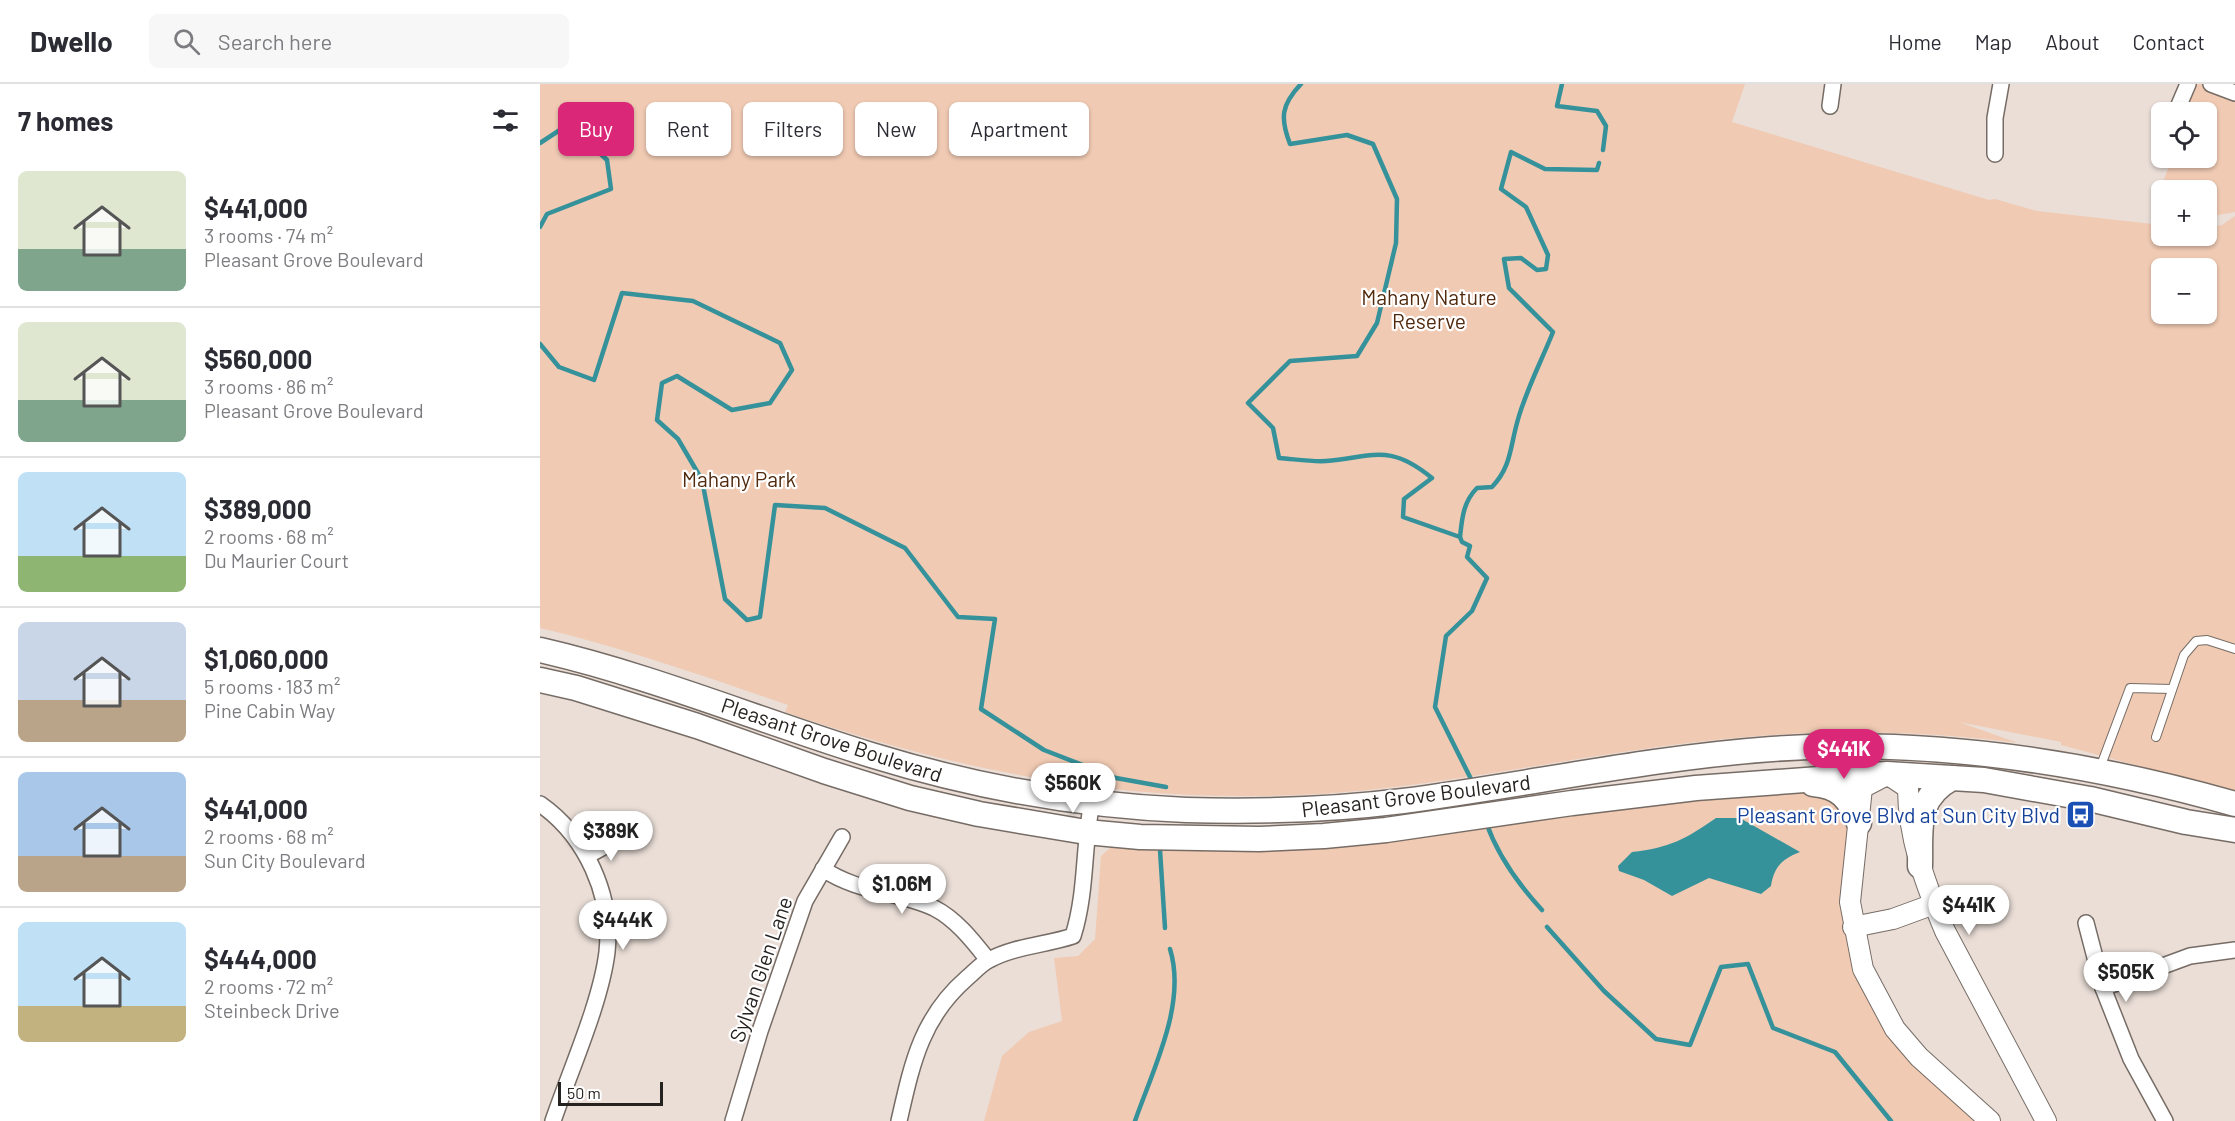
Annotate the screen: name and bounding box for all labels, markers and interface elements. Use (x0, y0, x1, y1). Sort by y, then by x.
search box (149, 14, 569, 68)
text: Dwello (30, 24, 113, 58)
icon: search (170, 25, 203, 58)
text: Search here (218, 28, 332, 54)
text: Home (1888, 29, 1942, 54)
text: Map (1975, 29, 2012, 54)
text: About (2045, 29, 2100, 54)
text: Contact (2133, 29, 2205, 54)
chip: Buy (558, 102, 634, 156)
chip: Rent (646, 102, 731, 156)
chip: Filters (743, 102, 843, 156)
chip: New (855, 102, 937, 156)
chip: Apartment (949, 102, 1089, 156)
map controls (2151, 102, 2217, 324)
button: locate (2151, 102, 2217, 168)
icon: filters (489, 104, 522, 137)
text: 7 homes (18, 105, 113, 136)
button: + (2151, 180, 2217, 246)
text: $441,000 (204, 192, 308, 223)
icon: home (66, 195, 138, 267)
text: 3 rooms · 74 m² (204, 223, 333, 247)
text: Pleasant Grove Boulevard (204, 247, 424, 271)
button: − (2151, 258, 2217, 324)
park label: Mahany Nature Reserve (1361, 284, 1497, 333)
text: $560,000 (204, 343, 312, 374)
icon: home (66, 346, 138, 418)
text: 3 rooms · 86 m² (204, 374, 333, 398)
text: Pleasant Grove Boulevard (204, 398, 424, 422)
park label: Mahany Park (682, 466, 796, 491)
text: $389,000 (204, 493, 311, 524)
icon: home (66, 496, 138, 568)
text: 2 rooms · 68 m² (204, 524, 334, 548)
text: Du Maurier Court (204, 548, 349, 572)
text: $1,060,000 (204, 643, 329, 674)
icon: home (66, 646, 138, 718)
text: 5 rooms · 183 m² (204, 674, 340, 698)
street label: Pleasant Grove Boulevard (718, 691, 946, 787)
text: Pine Cabin Way (204, 698, 335, 722)
pin: $441K (1802, 729, 1886, 780)
text: $441K (1817, 736, 1871, 760)
pin: $560K (1031, 763, 1115, 814)
street label: Pleasant Grove Boulevard (1300, 769, 1532, 821)
text: $560K (1045, 770, 1101, 794)
text: $441,000 (204, 793, 308, 824)
icon: home (66, 796, 138, 868)
bus stop icon: Pleasant Grove Blvd at Sun City Blvd (2065, 798, 2097, 830)
place label: Pleasant Grove Blvd at Sun City Blvd (1737, 802, 2060, 827)
pin: $389K (569, 811, 653, 862)
text: $389K (583, 818, 639, 842)
text: 2 rooms · 68 m² (204, 824, 334, 848)
text: Sun City Boulevard (204, 848, 366, 872)
pin: $1.06M (853, 864, 951, 915)
text: $1.06M (872, 871, 932, 895)
pin: $441K (1927, 885, 2011, 936)
text: $441K (1942, 892, 1996, 916)
street label: Sylvan Glen Lane (723, 893, 797, 1045)
pin: $444K (581, 900, 665, 951)
text: $444K (593, 907, 653, 931)
text: $444,000 (204, 943, 317, 974)
icon: home (66, 946, 138, 1018)
pin: $505K (2084, 952, 2168, 1003)
text: $505K (2098, 959, 2154, 983)
text: 2 rooms · 72 m² (204, 974, 333, 998)
text: Steinbeck Drive (204, 998, 340, 1022)
scale bar (558, 1079, 663, 1106)
text: 50 m (567, 1083, 601, 1102)

